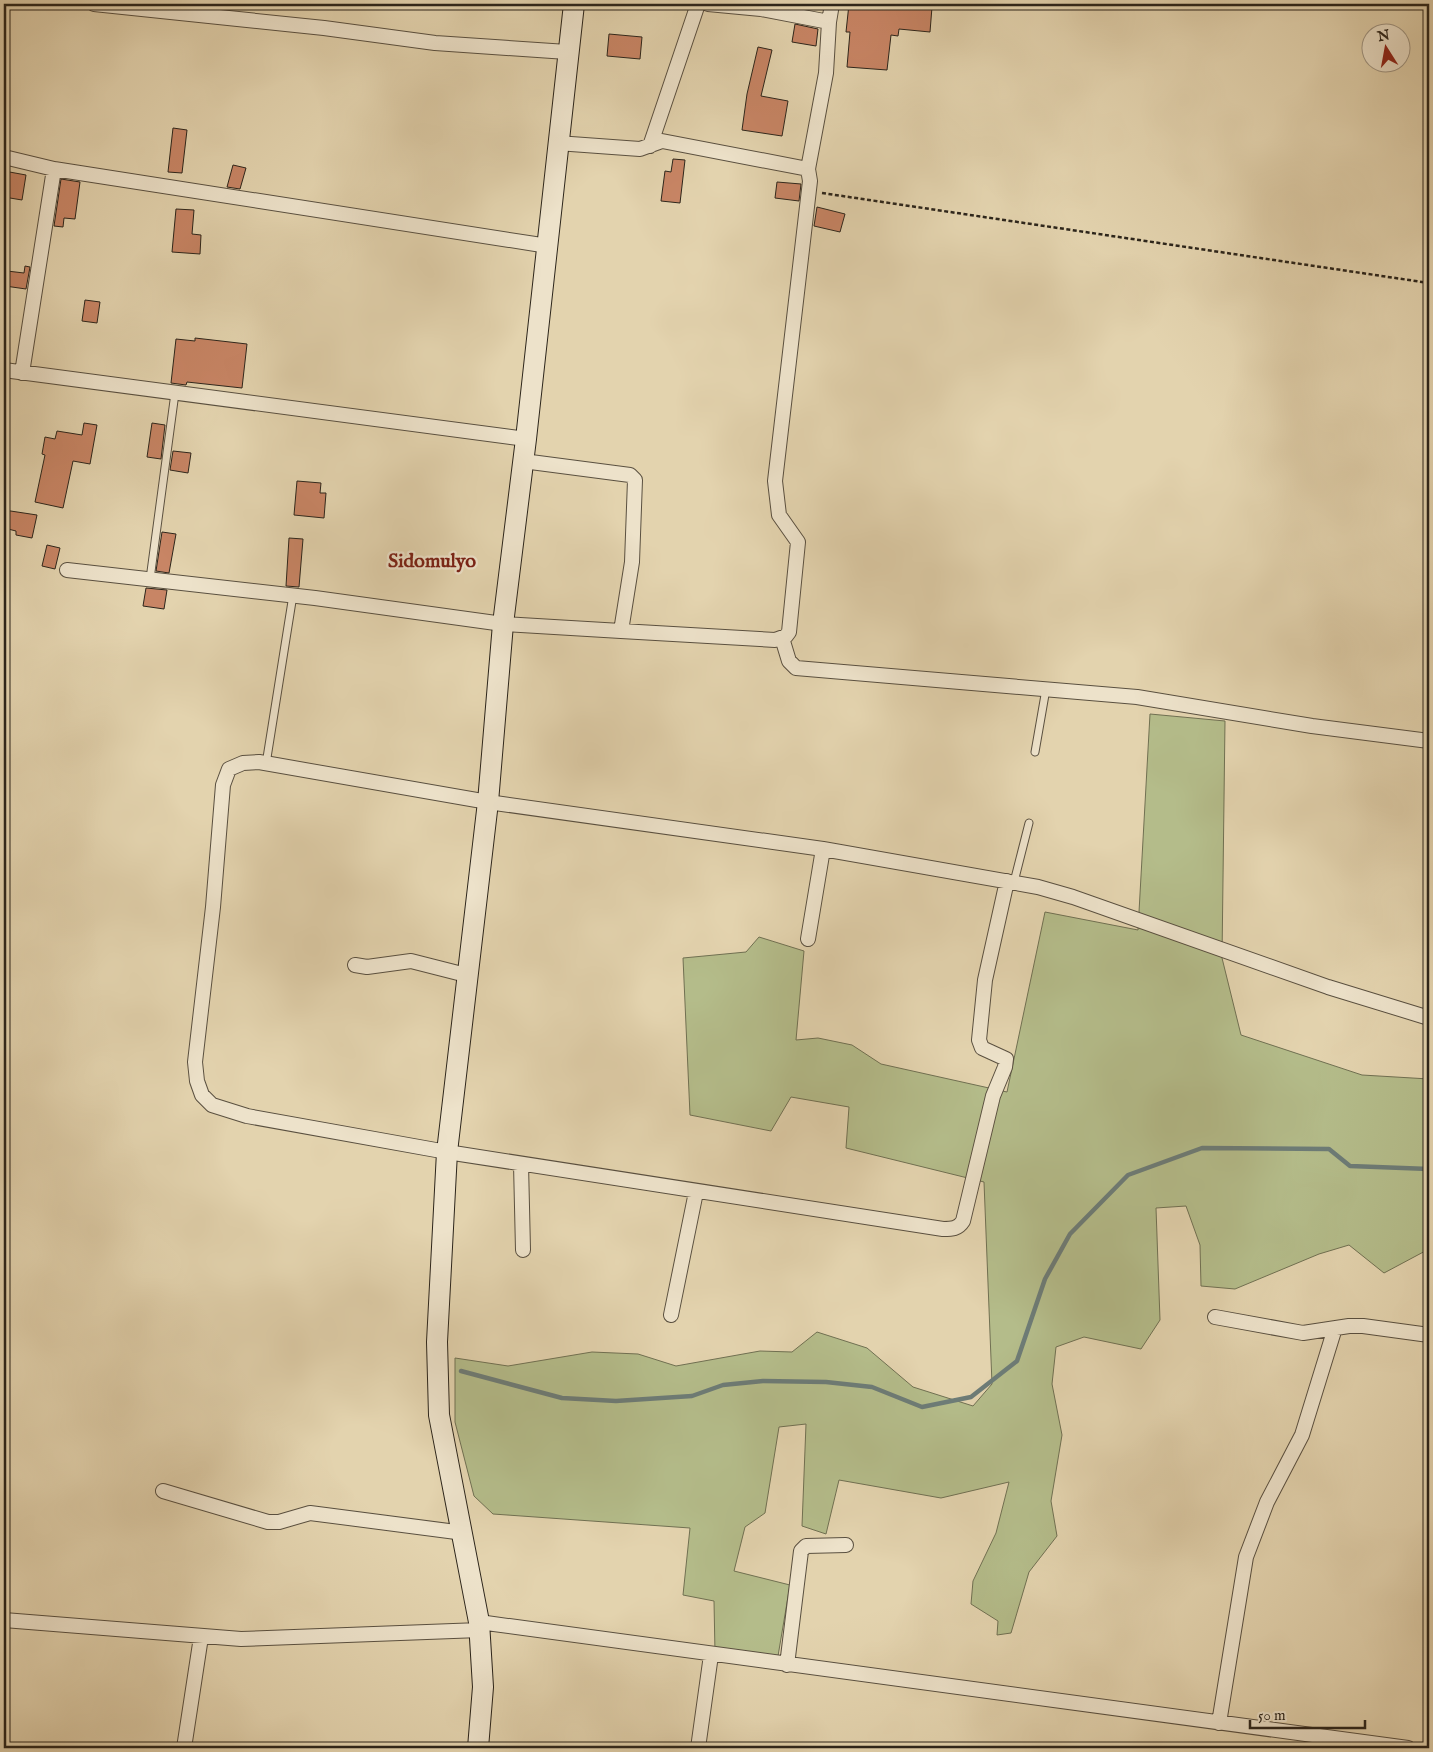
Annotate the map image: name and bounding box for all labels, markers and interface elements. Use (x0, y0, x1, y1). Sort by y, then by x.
north arrow (1360, 22, 1410, 72)
text: N (1375, 26, 1391, 46)
district label: Sidomulyo (388, 549, 476, 574)
scale bar (1250, 1697, 1366, 1729)
text: 50 m (1258, 1706, 1286, 1725)

